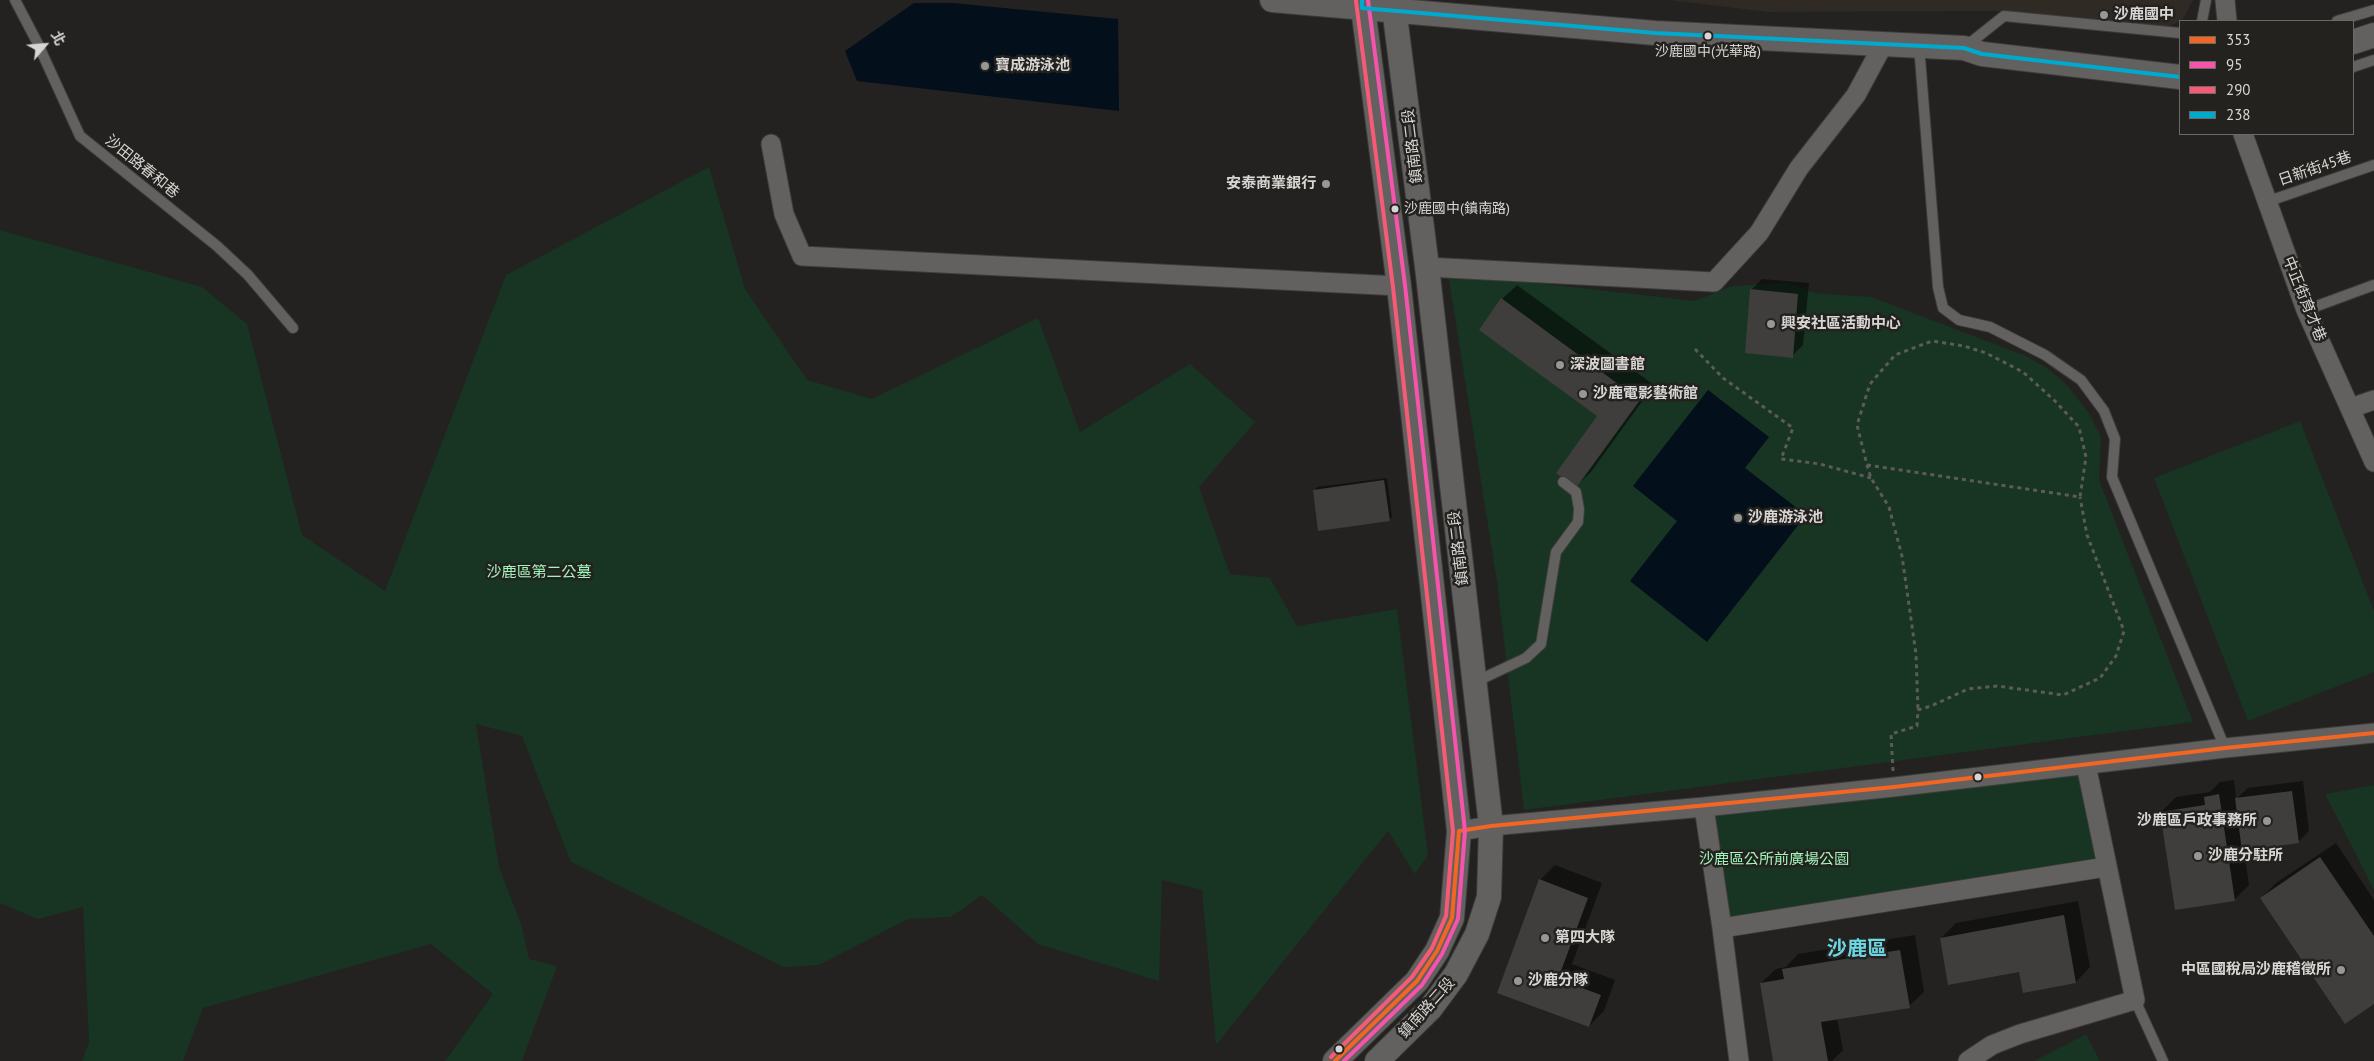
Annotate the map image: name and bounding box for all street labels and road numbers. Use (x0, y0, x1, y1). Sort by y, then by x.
street label: 鎮南路二段 (1399, 108, 1427, 184)
street label: 沙田路春和巷 (101, 132, 183, 202)
street label: 日新街45巷 (2276, 148, 2354, 190)
street label: 中正街育才巷 (2279, 254, 2329, 344)
street label: 鎮南路二段 (1445, 510, 1473, 586)
street label: 鎮南路二段 (1395, 974, 1459, 1042)

